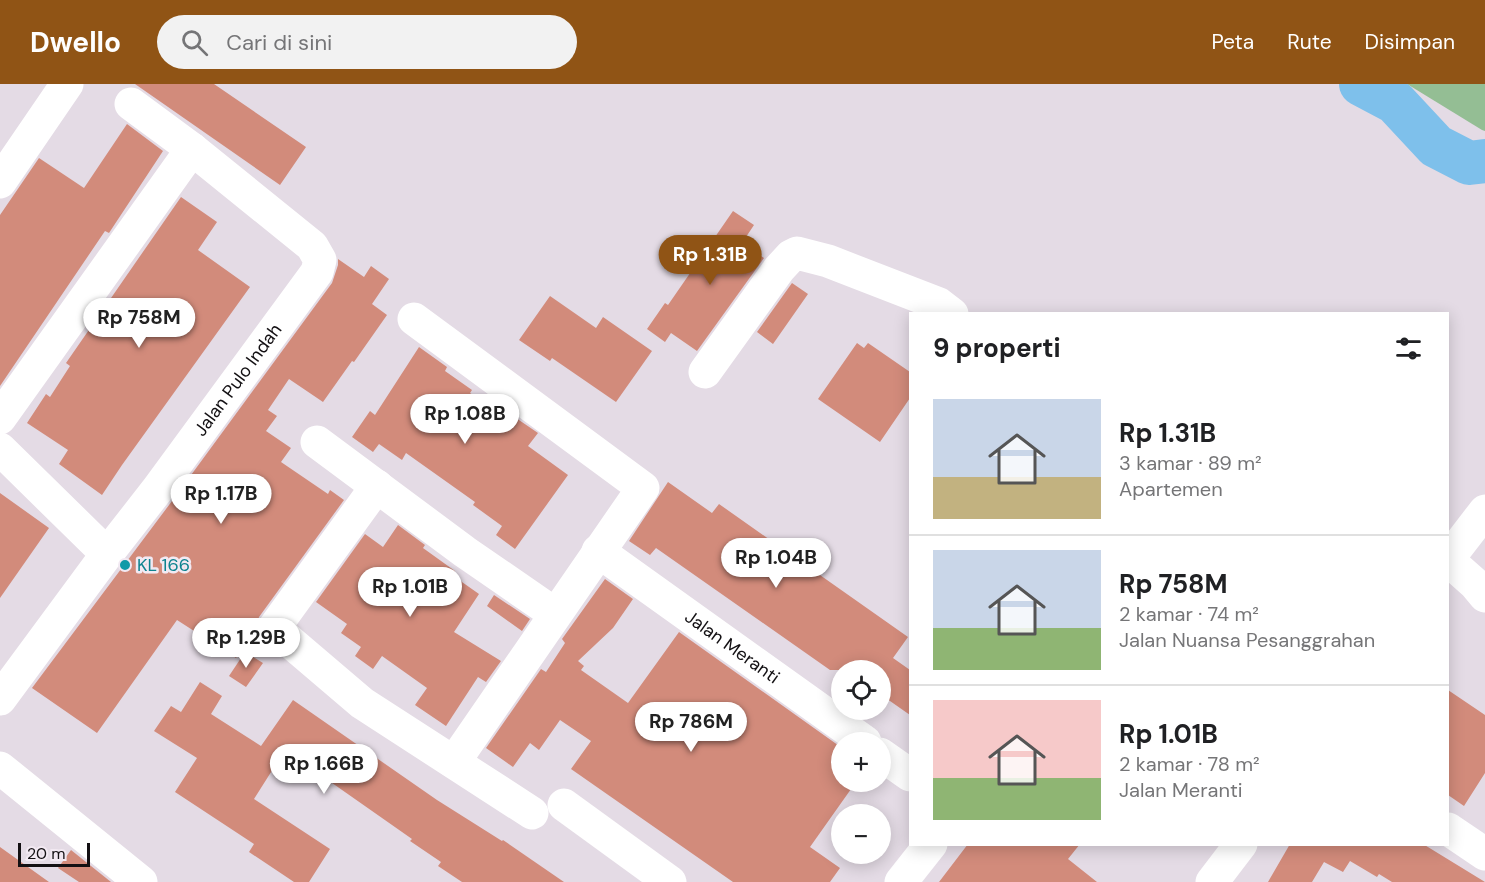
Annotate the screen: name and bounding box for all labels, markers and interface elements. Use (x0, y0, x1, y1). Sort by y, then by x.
search box (157, 15, 577, 69)
text: Dwello (30, 24, 121, 61)
icon: search (178, 26, 211, 59)
text: Cari di sini (226, 28, 332, 57)
text: Peta (1211, 28, 1254, 56)
text: Rute (1287, 28, 1332, 56)
text: Disimpan (1365, 28, 1455, 56)
pin: Rp 1.31B (648, 235, 772, 286)
text: Rp 1.31B (673, 241, 747, 267)
pin: Rp 758M (84, 298, 194, 349)
text: Rp 758M (97, 304, 181, 330)
street label: Jalan Pulo Indah (188, 319, 287, 441)
text: 9 properti (933, 331, 1061, 365)
icon: filters (1392, 332, 1425, 365)
pin: Rp 1.08B (403, 394, 527, 445)
text: Rp 1.08B (424, 400, 506, 426)
text: Rp 1.31B (1119, 416, 1216, 450)
icon: home (981, 423, 1053, 495)
text: 3 kamar · 89 m² (1119, 450, 1262, 476)
pin: Rp 1.17B (159, 474, 283, 525)
text: Apartemen (1119, 476, 1223, 502)
text: Rp 1.17B (185, 480, 257, 506)
pin: Rp 1.04B (714, 538, 838, 589)
text: Rp 1.04B (735, 544, 817, 570)
place label: KL 166 (137, 553, 190, 577)
marker: KL 166 (118, 558, 132, 572)
pin: Rp 1.01B (348, 567, 472, 618)
text: Rp 758M (1119, 567, 1228, 601)
text: Rp 1.01B (372, 573, 448, 599)
icon: home (981, 574, 1053, 646)
text: 2 kamar · 74 m² (1119, 601, 1259, 627)
street label: Jalan Meranti (680, 605, 784, 689)
pin: Rp 1.29B (184, 618, 308, 669)
text: Rp 1.29B (206, 624, 286, 650)
text: Jalan Nuansa Pesanggrahan (1119, 627, 1375, 653)
map controls (831, 660, 891, 864)
button: locate (831, 660, 891, 720)
pin: Rp 786M (636, 702, 746, 753)
text: Rp 786M (649, 708, 733, 734)
text: Rp 1.01B (1119, 717, 1218, 751)
icon: home (981, 724, 1053, 796)
button: + (831, 732, 891, 792)
pin: Rp 1.66B (262, 744, 386, 795)
text: Rp 1.66B (284, 750, 364, 776)
text: 2 kamar · 78 m² (1119, 751, 1260, 777)
text: Jalan Meranti (1119, 777, 1243, 803)
button: − (831, 804, 891, 864)
scale bar (18, 840, 90, 868)
text: 20 m (27, 843, 66, 864)

